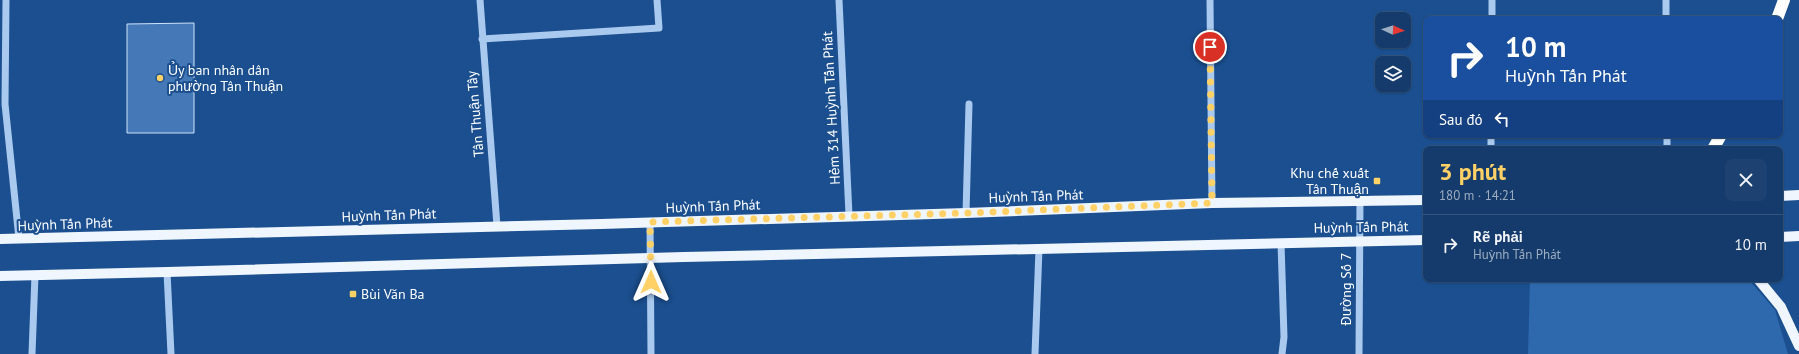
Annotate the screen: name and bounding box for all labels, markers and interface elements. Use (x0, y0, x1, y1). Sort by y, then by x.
north arrow (1375, 12, 1411, 48)
map controls (1375, 12, 1411, 92)
text: 10 m (1505, 28, 1566, 65)
pin (1193, 30, 1227, 64)
street label: Hẻm 314 Huỳnh Tấn Phát (818, 31, 844, 185)
icon: right (1439, 32, 1491, 84)
icon: arrive (1199, 36, 1221, 58)
button: layers (1375, 56, 1411, 92)
place label: Ủy ban nhân dân phường Tân Thuận (168, 61, 283, 95)
text: Huỳnh Tấn Phát (1505, 64, 1627, 87)
street label: Tân Thuận Tây (462, 70, 488, 158)
marker: Ủy ban nhân dân phường Tân Thuận (155, 73, 165, 83)
icon: left (1491, 108, 1513, 130)
text: Sau đó (1439, 110, 1483, 129)
text: 3 phút (1439, 156, 1506, 187)
button: close (1725, 159, 1767, 201)
place label: Khu chế xuất Tân Thuận (1290, 164, 1369, 198)
marker: Khu chế xuất Tân Thuận (1372, 176, 1382, 186)
street label: Huỳnh Tấn Phát (988, 185, 1084, 207)
text: 180 m · 14:21 (1439, 187, 1516, 204)
street label: Huỳnh Tấn Phát (665, 195, 761, 217)
street label: Huỳnh Tấn Phát (341, 204, 437, 226)
street label: Huỳnh Tấn Phát (17, 213, 113, 235)
street label: Huỳnh Tấn Phát (1313, 217, 1409, 237)
text: Rẽ phải (1473, 227, 1523, 246)
icon: right (1439, 234, 1461, 256)
text: 10 m (1734, 235, 1767, 254)
text: Huỳnh Tấn Phát (1473, 246, 1561, 263)
street label: Đường Số 7 (1337, 253, 1355, 327)
position arrow (630, 261, 672, 303)
place label: Bùi Văn Ba (361, 285, 425, 303)
marker: Bùi Văn Ba (348, 289, 358, 299)

